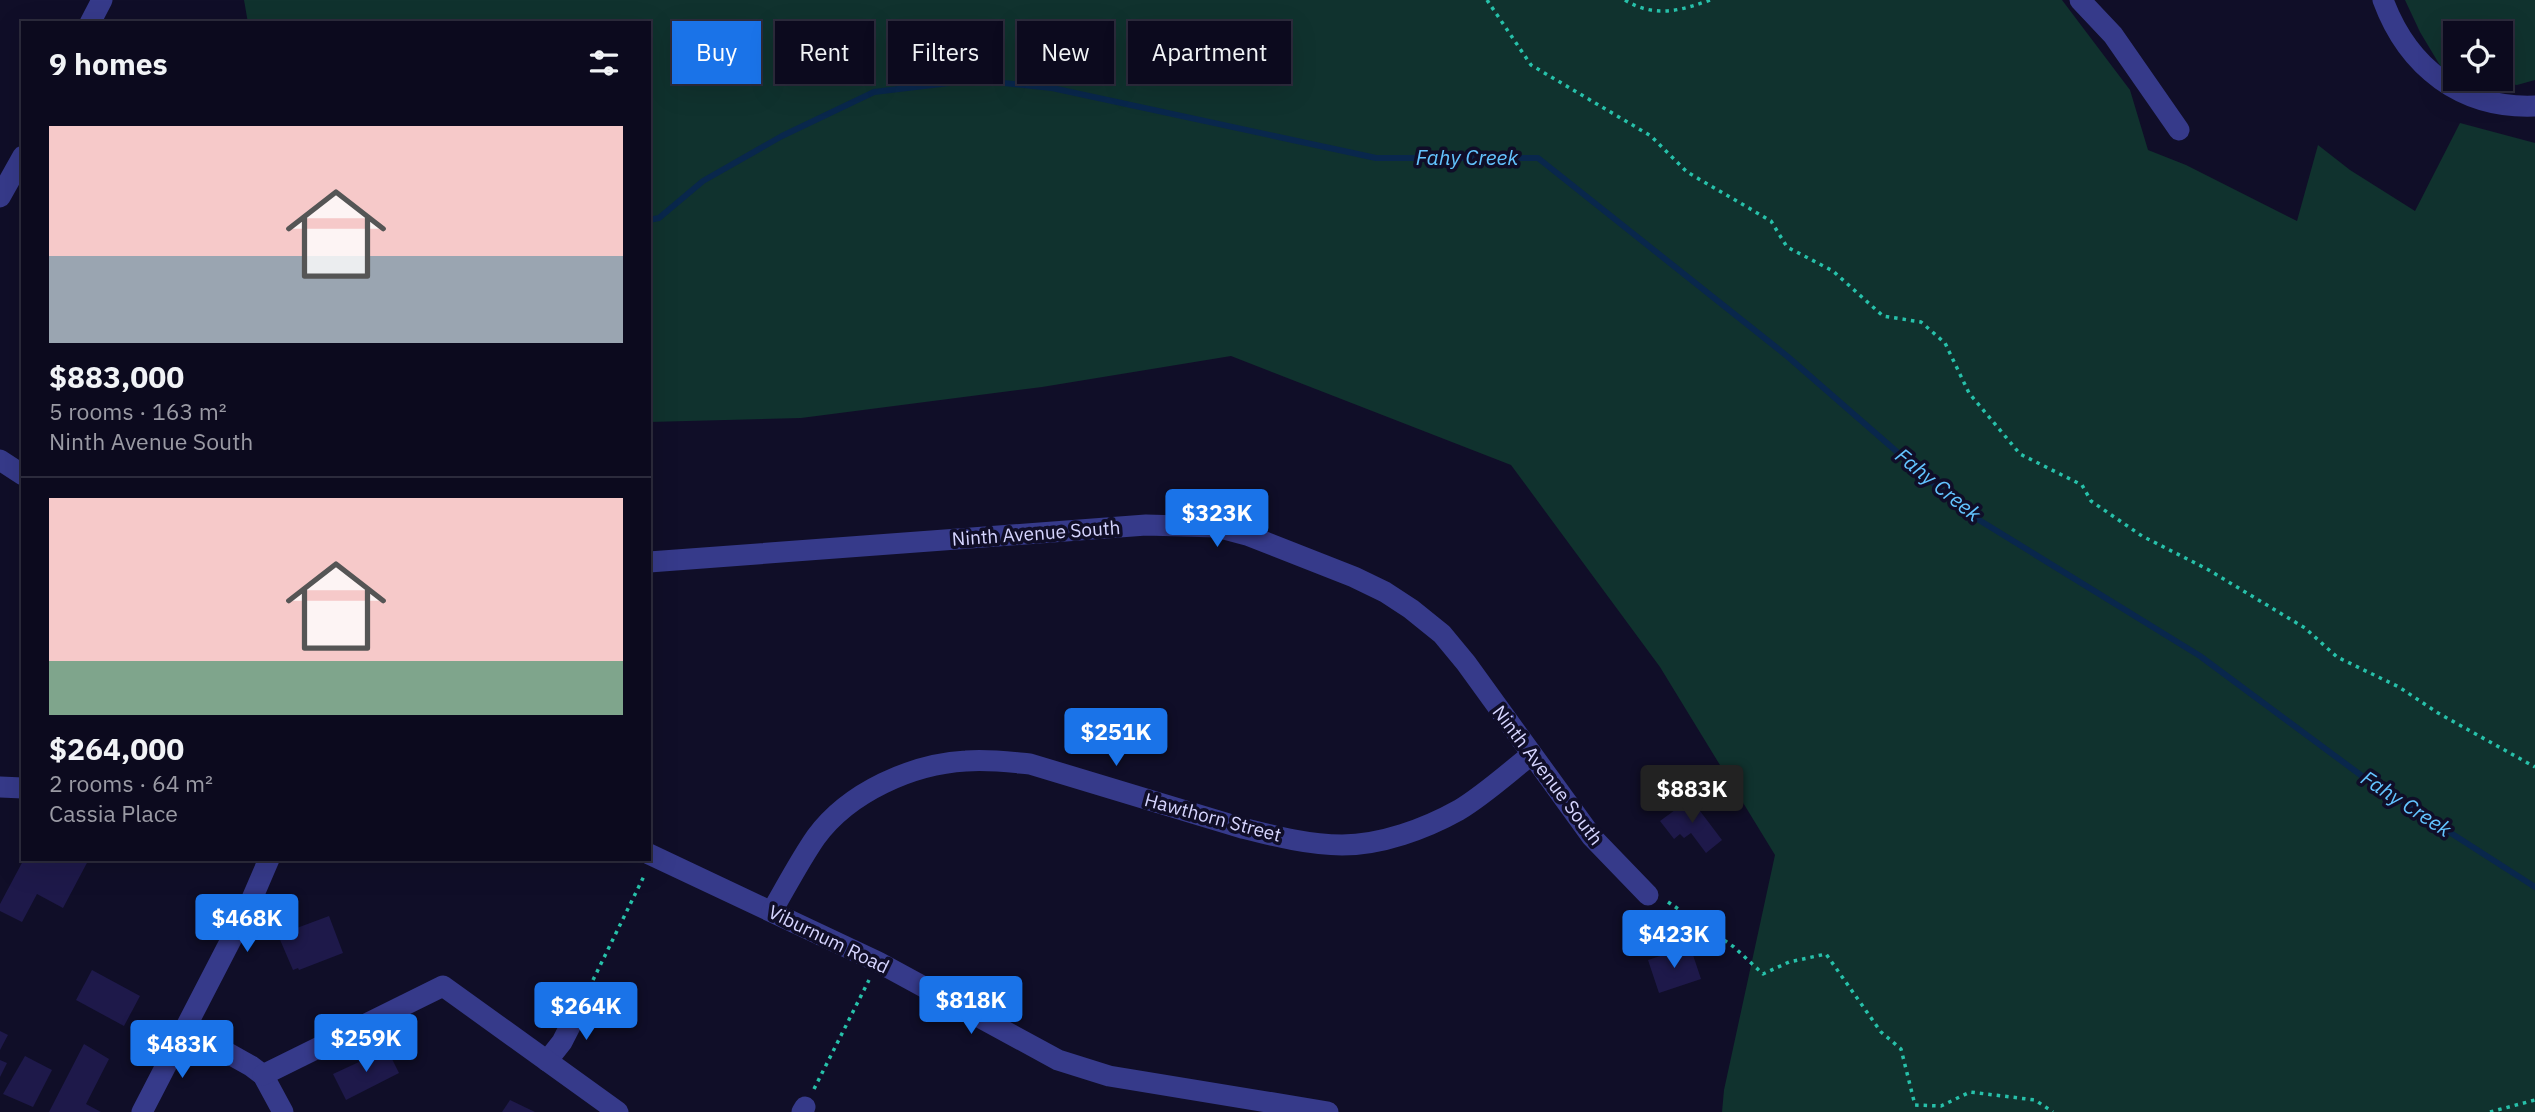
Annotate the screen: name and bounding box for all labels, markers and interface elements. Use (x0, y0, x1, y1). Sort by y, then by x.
chip: Buy (672, 21, 761, 84)
chip: Rent (775, 21, 874, 84)
chip: Filters (888, 21, 1003, 84)
chip: New (1017, 21, 1114, 84)
chip: Apartment (1128, 21, 1291, 84)
map controls (2443, 21, 2513, 91)
button: locate (2443, 21, 2513, 91)
text: 9 homes (49, 44, 168, 83)
icon: filters (585, 44, 623, 82)
water label: Fahy Creek (1416, 143, 1519, 171)
icon: home (273, 171, 399, 297)
text: $883,000 (49, 357, 184, 396)
text: 5 rooms · 163 m² (49, 396, 227, 426)
text: Ninth Avenue South (49, 426, 253, 456)
water label: Fahy Creek (1890, 441, 1988, 528)
pin: $323K (1168, 490, 1266, 549)
text: $323K (1181, 497, 1253, 527)
street label: Ninth Avenue South (951, 515, 1121, 551)
icon: home (273, 543, 399, 669)
street label: Ninth Avenue South (1488, 700, 1608, 850)
pin: $251K (1067, 708, 1165, 768)
text: $251K (1080, 716, 1152, 746)
text: $264,000 (49, 729, 184, 768)
water label: Fahy Creek (2356, 764, 2458, 843)
pin: $883K (1643, 766, 1741, 825)
text: 2 rooms · 64 m² (49, 768, 213, 798)
text: $883K (1656, 773, 1728, 803)
street label: Hawthorn Street (1142, 787, 1284, 847)
text: Cassia Place (49, 798, 178, 828)
pin: $468K (198, 894, 296, 954)
street label: Viburnum Road (765, 899, 893, 979)
text: $468K (211, 902, 283, 932)
pin: $423K (1625, 911, 1723, 970)
text: $423K (1638, 918, 1710, 948)
pin: $818K (922, 976, 1020, 1036)
pin: $264K (537, 982, 635, 1042)
text: $818K (935, 984, 1007, 1014)
text: $264K (550, 990, 622, 1020)
pin: $259K (317, 1014, 415, 1074)
pin: $483K (133, 1020, 231, 1080)
text: $259K (330, 1022, 402, 1052)
text: $483K (146, 1028, 218, 1058)

